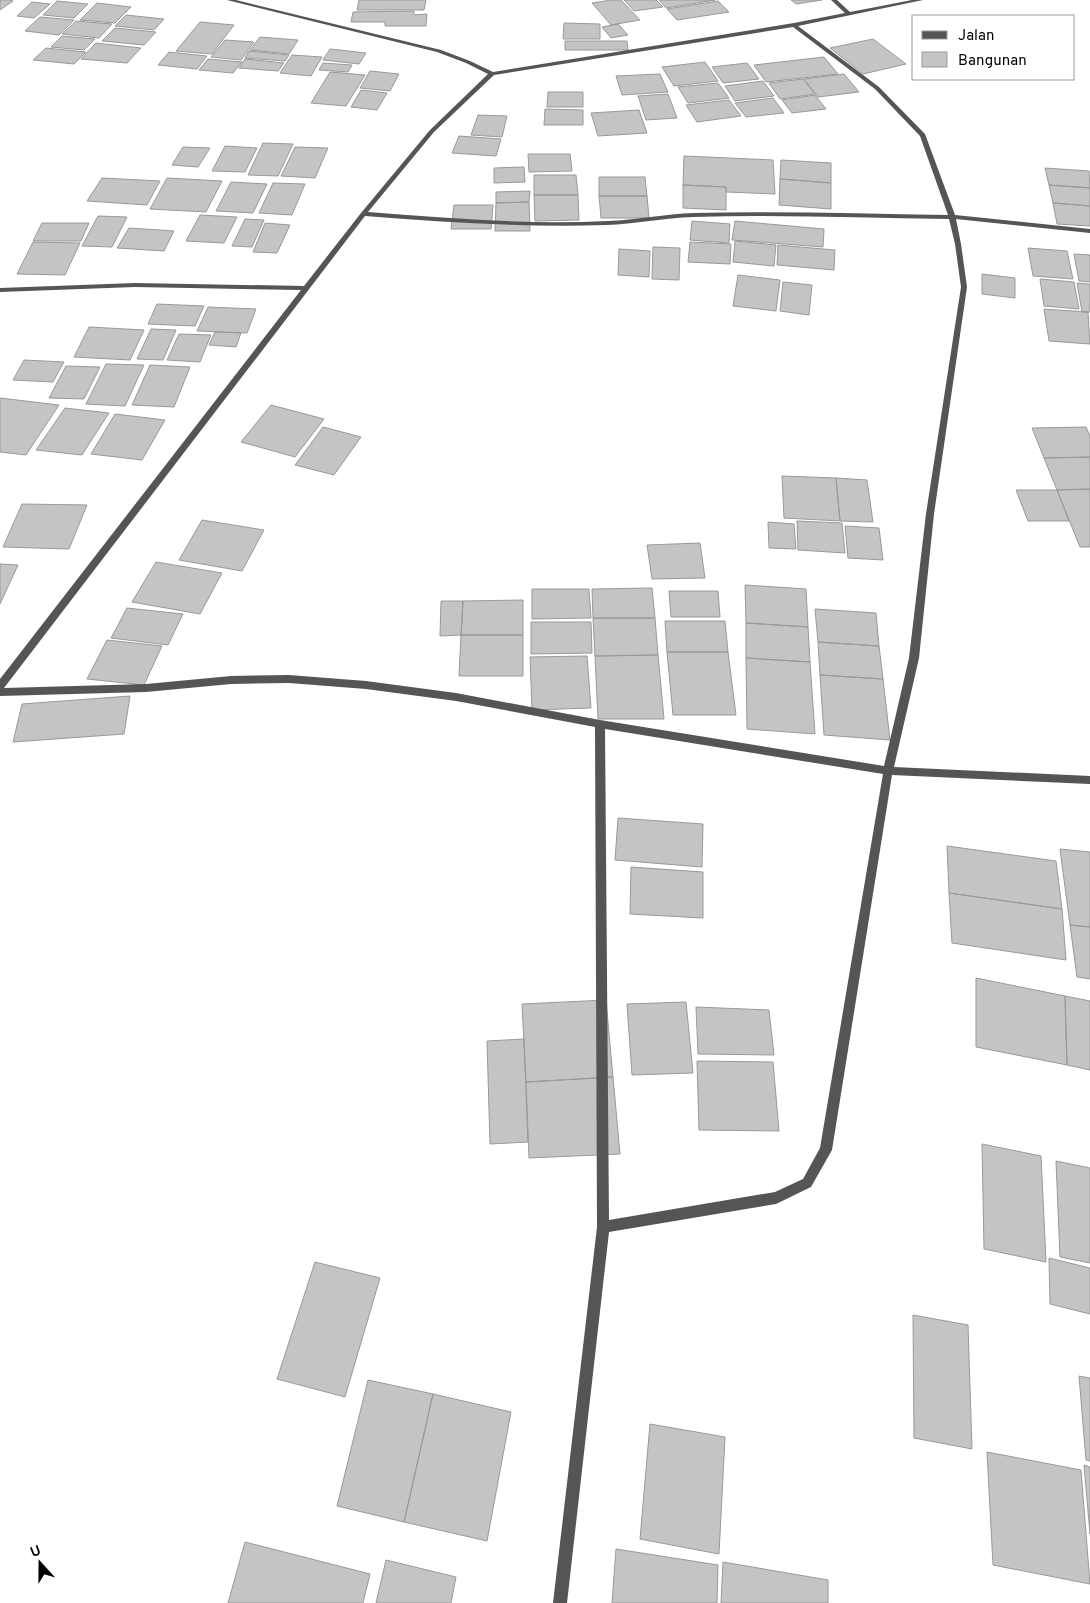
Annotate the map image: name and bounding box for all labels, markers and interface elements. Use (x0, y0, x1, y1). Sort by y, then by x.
legend (912, 15, 1075, 80)
text: Jalan (958, 27, 995, 46)
text: Bangunan (958, 52, 1027, 71)
north arrow (15, 1538, 65, 1588)
text: U (28, 1543, 44, 1562)

